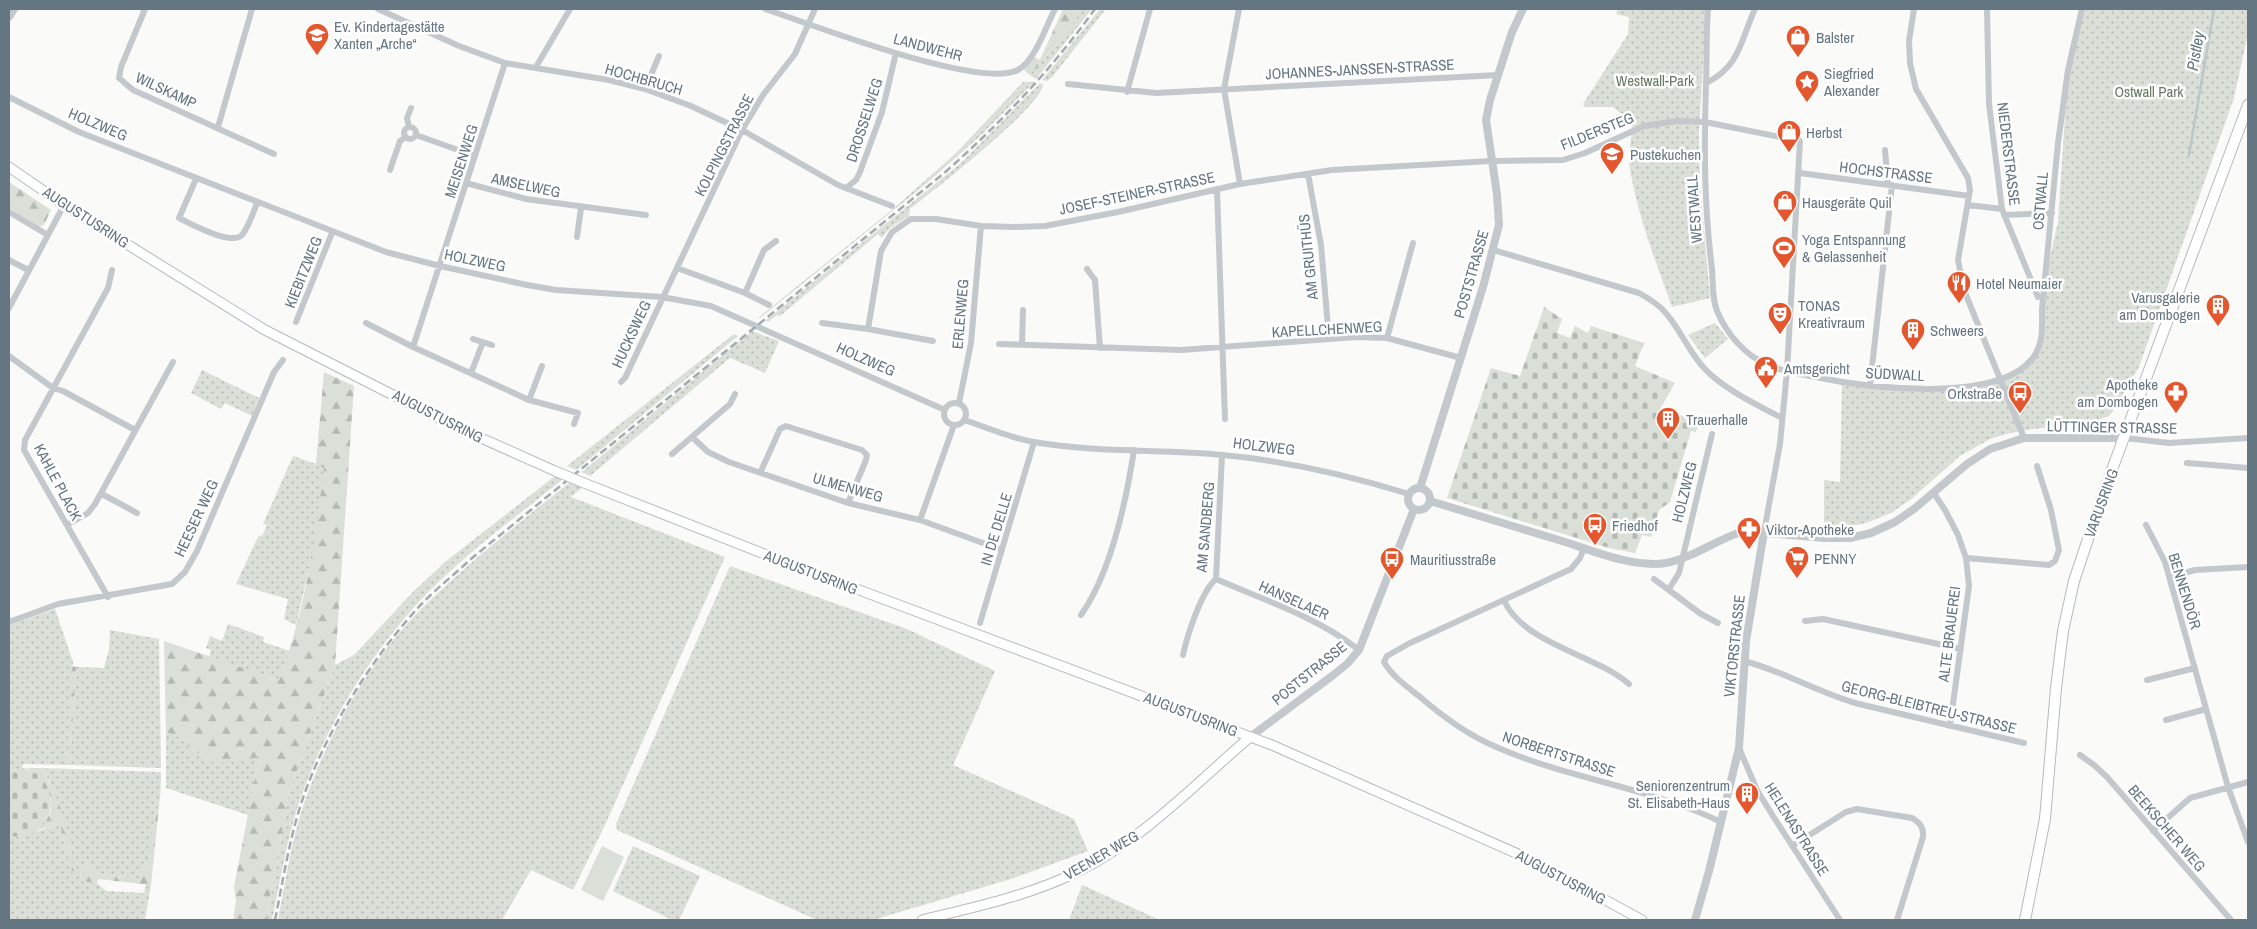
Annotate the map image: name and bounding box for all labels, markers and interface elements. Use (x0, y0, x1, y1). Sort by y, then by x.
place label: Ev. Kindertagestätte Xanten „Arche“ (334, 16, 445, 54)
school or university icon: Ev. Kindertagestätte Xanten „Arche“ (304, 22, 330, 56)
shop icon: Balster (1785, 24, 1811, 58)
place label: Balster (1816, 27, 1854, 48)
street label: LANDWEHR (891, 28, 965, 66)
water label: Pistley (2181, 28, 2210, 72)
street label: JOHANNES-JANSSEN-STRASSE (1265, 54, 1455, 84)
street label: HOCHBRUCH (603, 58, 685, 100)
place label: Siegfried Alexander (1823, 63, 1879, 101)
street label: WILSKAMP (132, 67, 200, 113)
place icon: Siegfried Alexander (1794, 69, 1820, 103)
park label: Westwall-Park (1616, 70, 1695, 91)
street label: DROSSELWEG (841, 75, 887, 165)
park label: Ostwall Park (2114, 81, 2184, 102)
street label: KOLPINGSTRASSE (689, 90, 759, 200)
street label: NIEDERSTRASSE (1992, 101, 2026, 207)
street label: HOLZWEG (65, 102, 131, 146)
street label: FILDERSTEG (1557, 107, 1637, 155)
shop icon: Herbst (1776, 119, 1802, 153)
street label: MEISENWEG (439, 121, 483, 201)
place label: Herbst (1806, 122, 1843, 143)
school or university icon: Pustekuchen (1599, 141, 1625, 175)
place label: Pustekuchen (1630, 144, 1701, 165)
street label: HOCHSTRASSE (1838, 156, 1934, 188)
street label: JOSEF-STEINER-STRASSE (1057, 166, 1217, 220)
street label: AMSELWEG (489, 167, 563, 203)
street label: OSTWALL (2027, 171, 2053, 231)
street label: WESTWALL (1681, 174, 1707, 244)
street label: AUGUSTUSRING (38, 181, 133, 253)
shop icon: Hausgeräte Quil (1772, 189, 1798, 223)
place label: Hausgeräte Quil (1802, 192, 1892, 213)
street label: AM GRUITHÜS (1293, 213, 1323, 302)
street label: POSTSTRASSE (1448, 227, 1494, 321)
place label: Yoga Entspannung & Gelassenheit (1802, 229, 1906, 267)
street label: KIEBITZWEG (279, 233, 327, 311)
sports icon: Yoga Entspannung & Gelassenheit (1771, 235, 1797, 269)
street label: HOLZWEG (442, 243, 508, 277)
restaurant icon: Hotel Neumaier (1946, 270, 1972, 304)
place label: Hotel Neumaier (1976, 273, 2062, 294)
street label: ERLENWEG (946, 278, 974, 350)
place label: Varusgalerie am Dombogen (2119, 287, 2200, 325)
building icon: Varusgalerie am Dombogen (2205, 293, 2231, 327)
place label: TONAS Kreativraum (1798, 295, 1865, 333)
street label: HUCKSWEG (606, 297, 656, 371)
theatre icon: TONAS Kreativraum (1767, 301, 1793, 335)
street label: KAPELLCHENWEG (1271, 316, 1383, 342)
building icon: Schweers (1900, 317, 1926, 351)
place label: Schweers (1930, 320, 1984, 341)
street label: HOLZWEG (833, 337, 899, 381)
public building icon: Amtsgericht (1753, 355, 1779, 389)
place label: Amtsgericht (1783, 358, 1850, 379)
street label: SÜDWALL (1865, 362, 1925, 386)
place label: Apotheke am Dombogen (2077, 374, 2158, 412)
bus stop icon: Orkstraße (2007, 380, 2033, 414)
pharmacy icon: Apotheke am Dombogen (2163, 380, 2189, 414)
place label: Orkstraße (1947, 383, 2002, 404)
street label: AUGUSTUSRING (388, 384, 487, 448)
building icon: Trauerhalle (1655, 406, 1681, 440)
place label: Trauerhalle (1686, 409, 1748, 430)
street label: LÜTTINGER STRASSE (2047, 415, 2177, 439)
street label: HOLZWEG (1232, 432, 1296, 460)
street label: KAHLE PLACK (29, 440, 87, 525)
street label: HOLZWEG (1666, 459, 1702, 525)
street label: VARUSRING (2079, 465, 2123, 541)
street label: ULMENWEG (810, 467, 886, 507)
street label: HEESER WEG (169, 476, 223, 560)
street label: AM SANDBERG (1190, 481, 1219, 574)
street label: IN DE DELLE (975, 490, 1017, 568)
bus stop icon: Friedhof (1582, 512, 1608, 546)
place label: Friedhof (1612, 515, 1658, 536)
pharmacy icon: Viktor-Apotheke (1736, 516, 1762, 550)
place label: Viktor-Apotheke (1766, 519, 1854, 540)
street label: AUGUSTUSRING (760, 544, 861, 600)
supermarket icon: PENNY (1784, 545, 1810, 579)
bus stop icon: Mauritiusstraße (1379, 546, 1405, 580)
place label: PENNY (1814, 548, 1857, 569)
place label: Mauritiusstraße (1410, 549, 1496, 570)
street label: BENNENDÖR (2163, 550, 2207, 632)
street label: HANSELAER (1256, 575, 1332, 625)
street label: ALTE BRAUEREI (1933, 585, 1965, 684)
street label: VIKTORSTRASSE (1718, 594, 1750, 698)
street label: POSTSTRASSE (1267, 636, 1351, 710)
street label: GEORG-BLEIBTREU-STRASSE (1839, 675, 2019, 739)
street label: AUGUSTUSRING (1140, 686, 1241, 742)
street label: NORBERTSTRASSE (1500, 726, 1618, 782)
place label: Seniorenzentrum St. Elisabeth-Haus (1627, 775, 1730, 813)
street label: HELENASTRASSE (1760, 778, 1834, 880)
street label: BEEKSCHER WEG (2123, 780, 2211, 876)
building icon: Seniorenzentrum St. Elisabeth-Haus (1734, 781, 1760, 815)
street label: VEENER WEG (1060, 825, 1142, 885)
street label: AUGUSTUSRING (1511, 844, 1610, 910)

